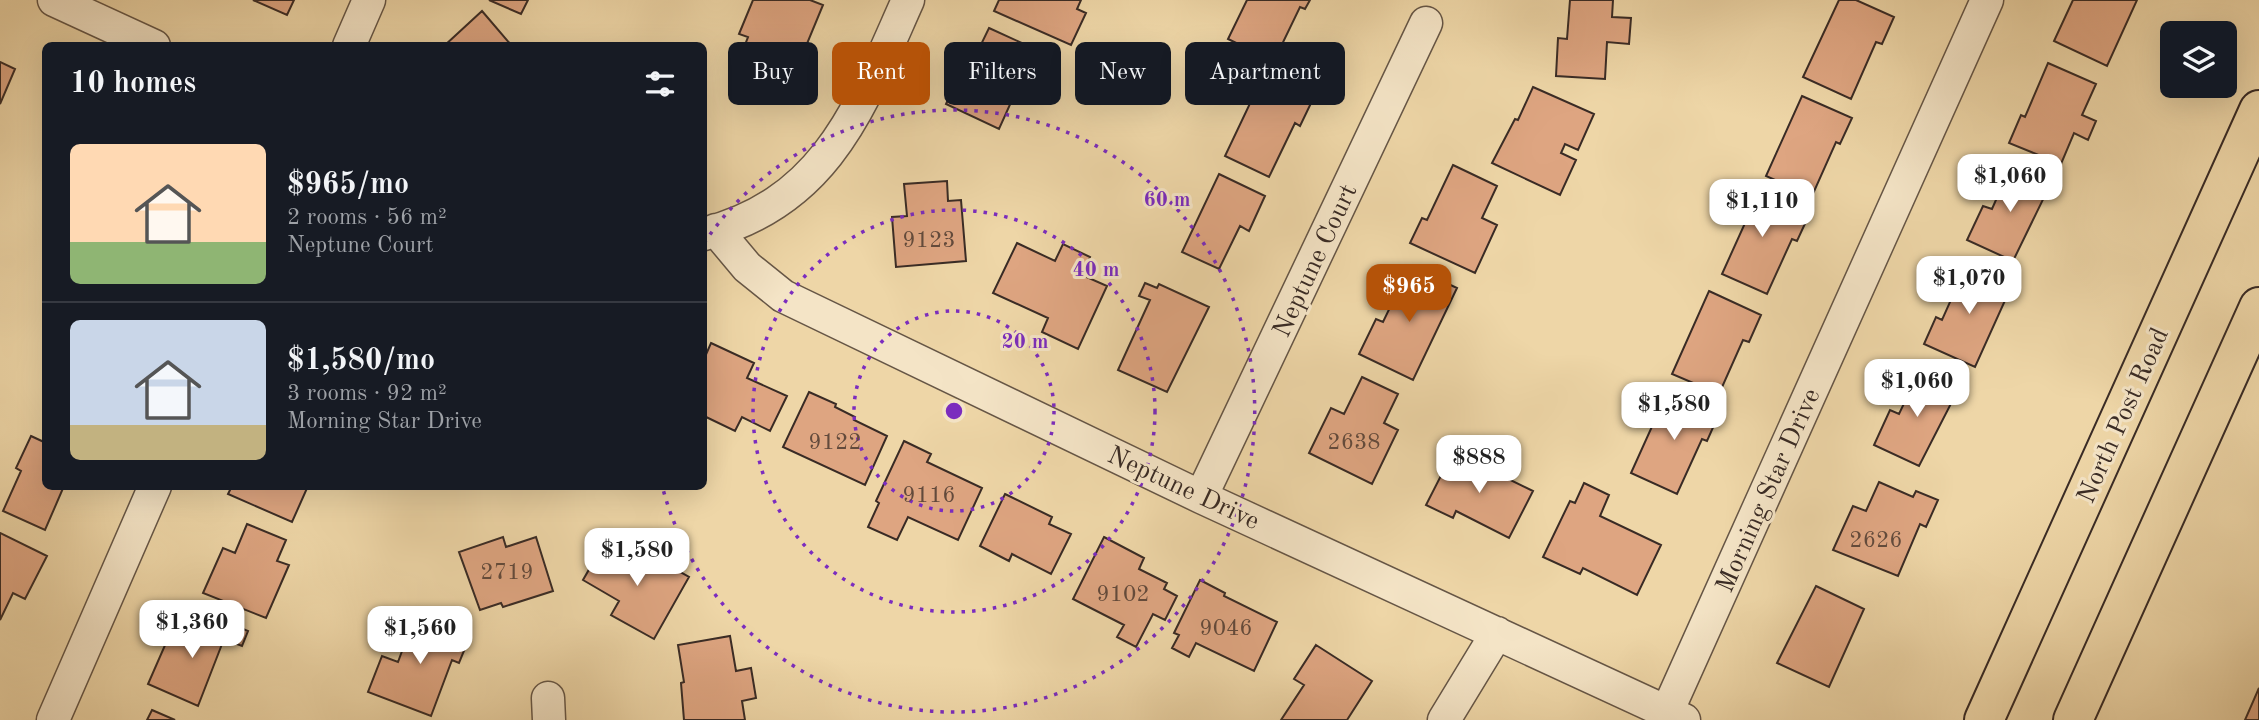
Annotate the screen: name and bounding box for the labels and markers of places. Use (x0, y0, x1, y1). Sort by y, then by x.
pin: $1,060 (1953, 154, 2067, 214)
pin: $1,110 (1705, 180, 1819, 239)
pin: $1,070 (1912, 256, 2026, 316)
pin: $965 (1368, 264, 1450, 324)
pin: $1,060 (1860, 360, 1974, 419)
pin: $1,580 (1617, 382, 1731, 442)
centre of rings (942, 399, 966, 423)
pin: $888 (1438, 435, 1520, 495)
pin: $1,580 (580, 528, 694, 588)
pin: $1,360 (135, 600, 249, 660)
pin: $1,560 (363, 606, 477, 666)

